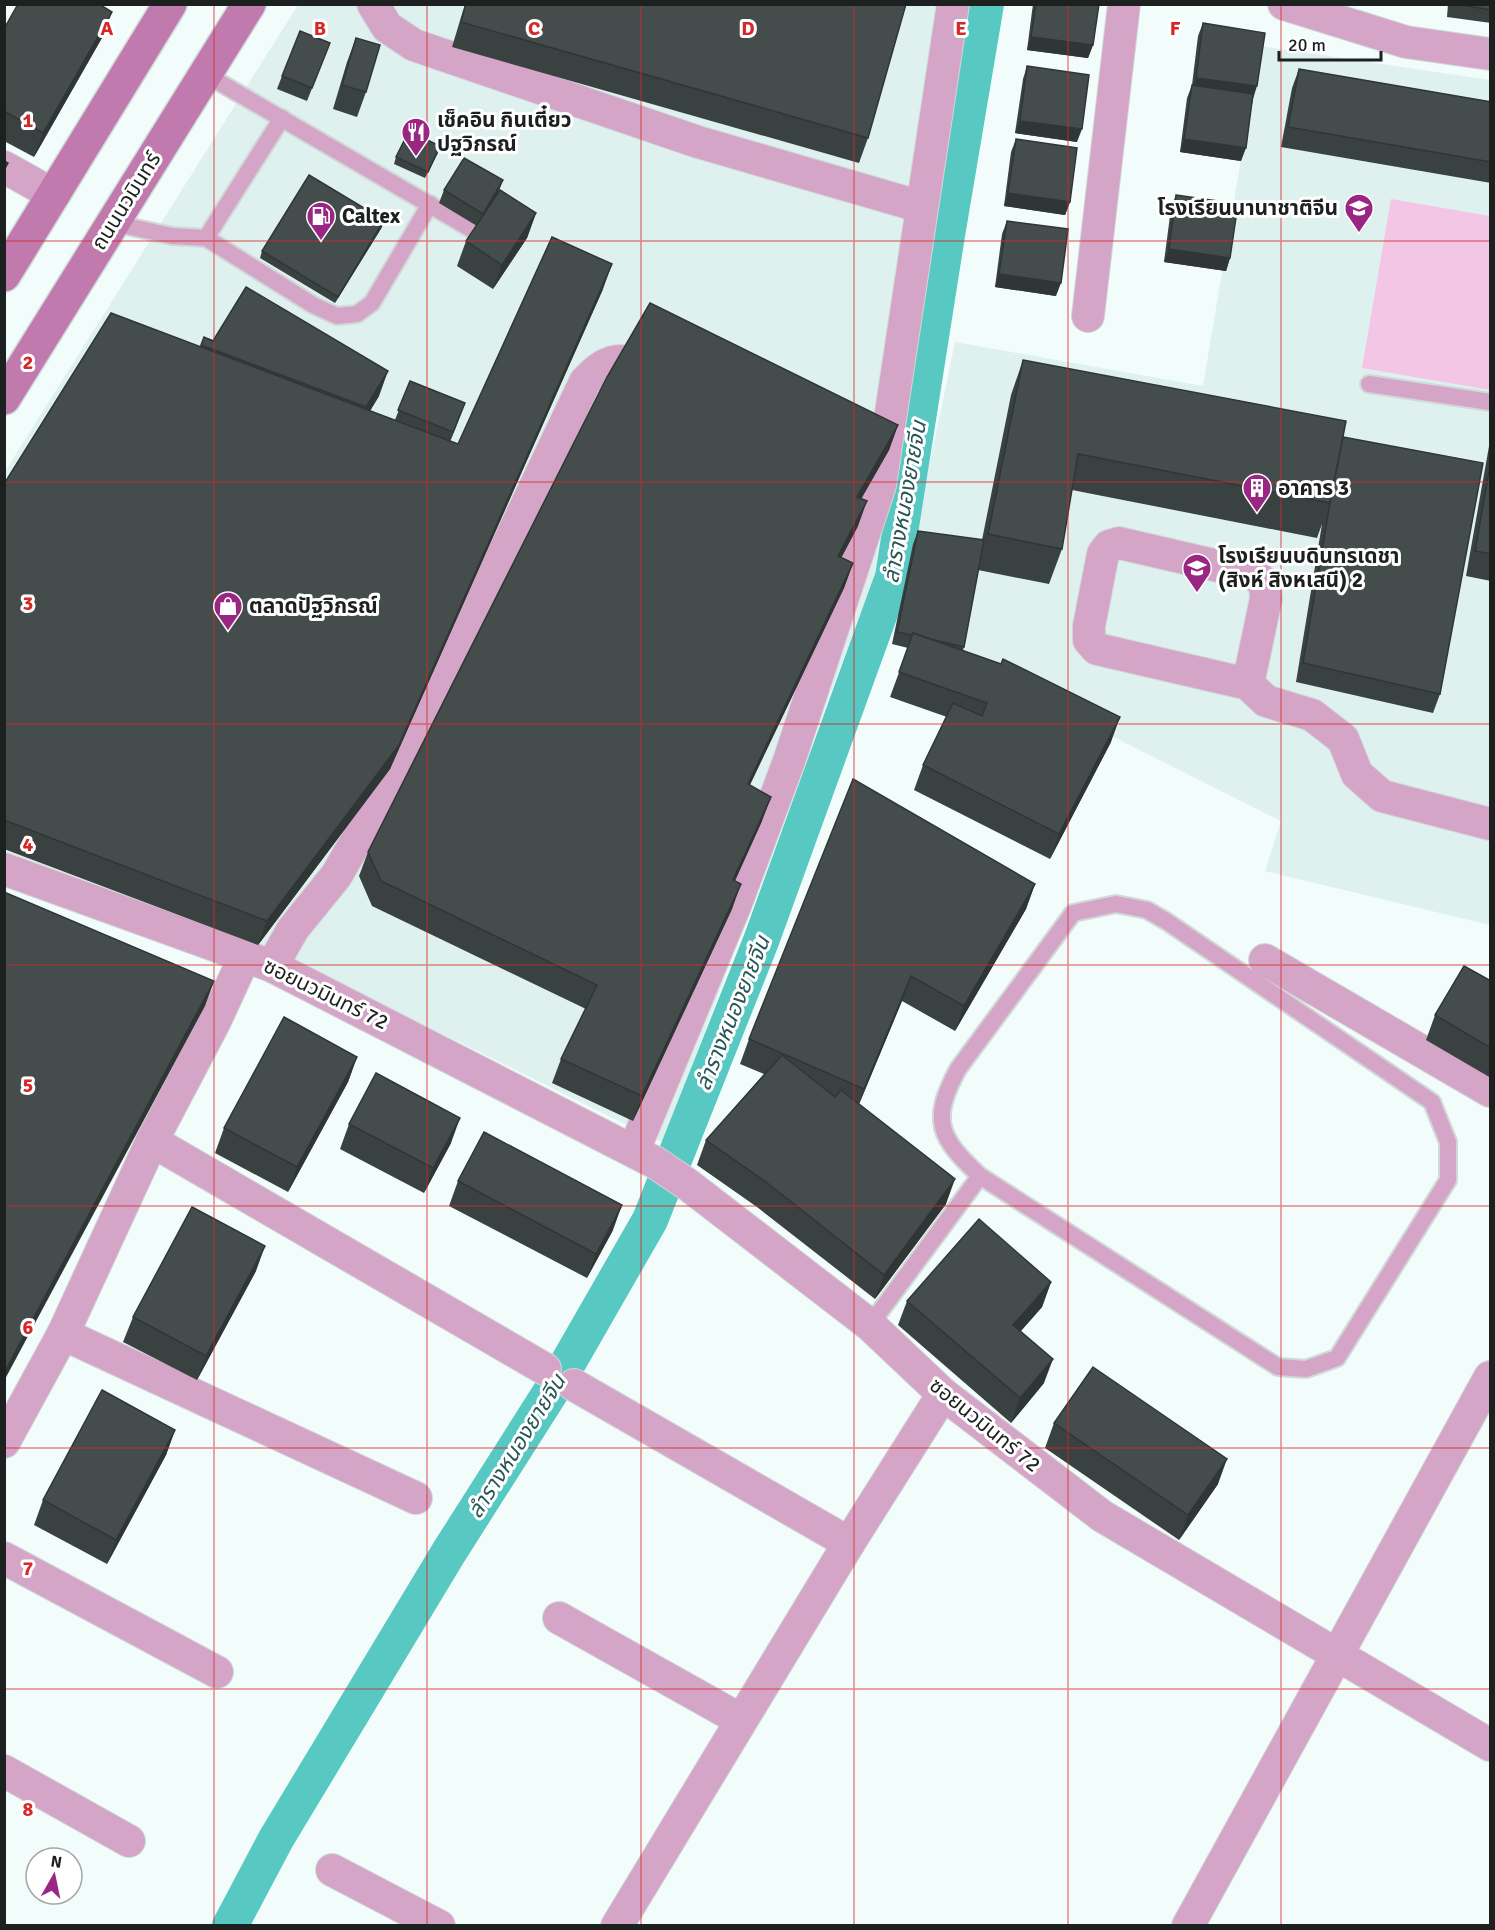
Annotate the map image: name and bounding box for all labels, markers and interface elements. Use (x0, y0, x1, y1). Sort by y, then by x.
text: A (101, 16, 114, 41)
text: B (314, 16, 326, 41)
text: C (528, 16, 540, 41)
text: D (741, 16, 755, 41)
text: E (955, 16, 967, 41)
text: F (1170, 16, 1181, 41)
scale bar (1279, 24, 1381, 62)
text: 20 m (1288, 34, 1326, 56)
place label: เช็คอิน กินเตี๋ยว ปฐวิกรณ์ (437, 105, 571, 157)
text: 1 (23, 108, 34, 133)
restaurant icon: เช็คอิน กินเตี๋ยว ปฐวิกรณ์ (400, 116, 432, 158)
street label: ถนนนวมินทร์ (86, 146, 167, 255)
school or university icon: โรงเรียนนานาชาติจีน (1343, 192, 1375, 234)
place label: โรงเรียนนานาชาติจีน (1157, 195, 1338, 221)
fuel station icon: Caltex (305, 200, 337, 242)
place label: Caltex (342, 203, 401, 229)
text: 2 (23, 350, 33, 375)
water label: ลำรางหนองยายจีน (877, 417, 932, 585)
building icon: อาคาร 3 (1241, 472, 1273, 514)
place label: อาคาร 3 (1278, 475, 1349, 501)
place label: โรงเรียนบดินทรเดชา (สิงห์ สิงหเสนี) 2 (1218, 543, 1399, 593)
school or university icon: โรงเรียนบดินทรเดชา (สิงห์ สิงหเสนี) 2 (1181, 552, 1213, 594)
shop icon: ตลาดปัฐวิกรณ์ (212, 590, 244, 632)
text: 3 (23, 591, 33, 616)
place label: ตลาดปัฐวิกรณ์ (249, 593, 378, 619)
text: 4 (23, 832, 34, 857)
water label: ลำรางหนองยายจีน (689, 931, 776, 1094)
street label: ซอยนวมินทร์ 72 (259, 953, 393, 1035)
text: 5 (23, 1073, 33, 1098)
text: 6 (23, 1315, 34, 1340)
water label: ลำรางหนองยายจีน (462, 1368, 572, 1523)
street label: ซอยนวมินทร์ 72 (924, 1372, 1046, 1478)
text: 7 (23, 1556, 34, 1581)
text: 8 (23, 1797, 34, 1822)
north arrow (24, 1846, 84, 1906)
text: N (49, 1851, 63, 1873)

